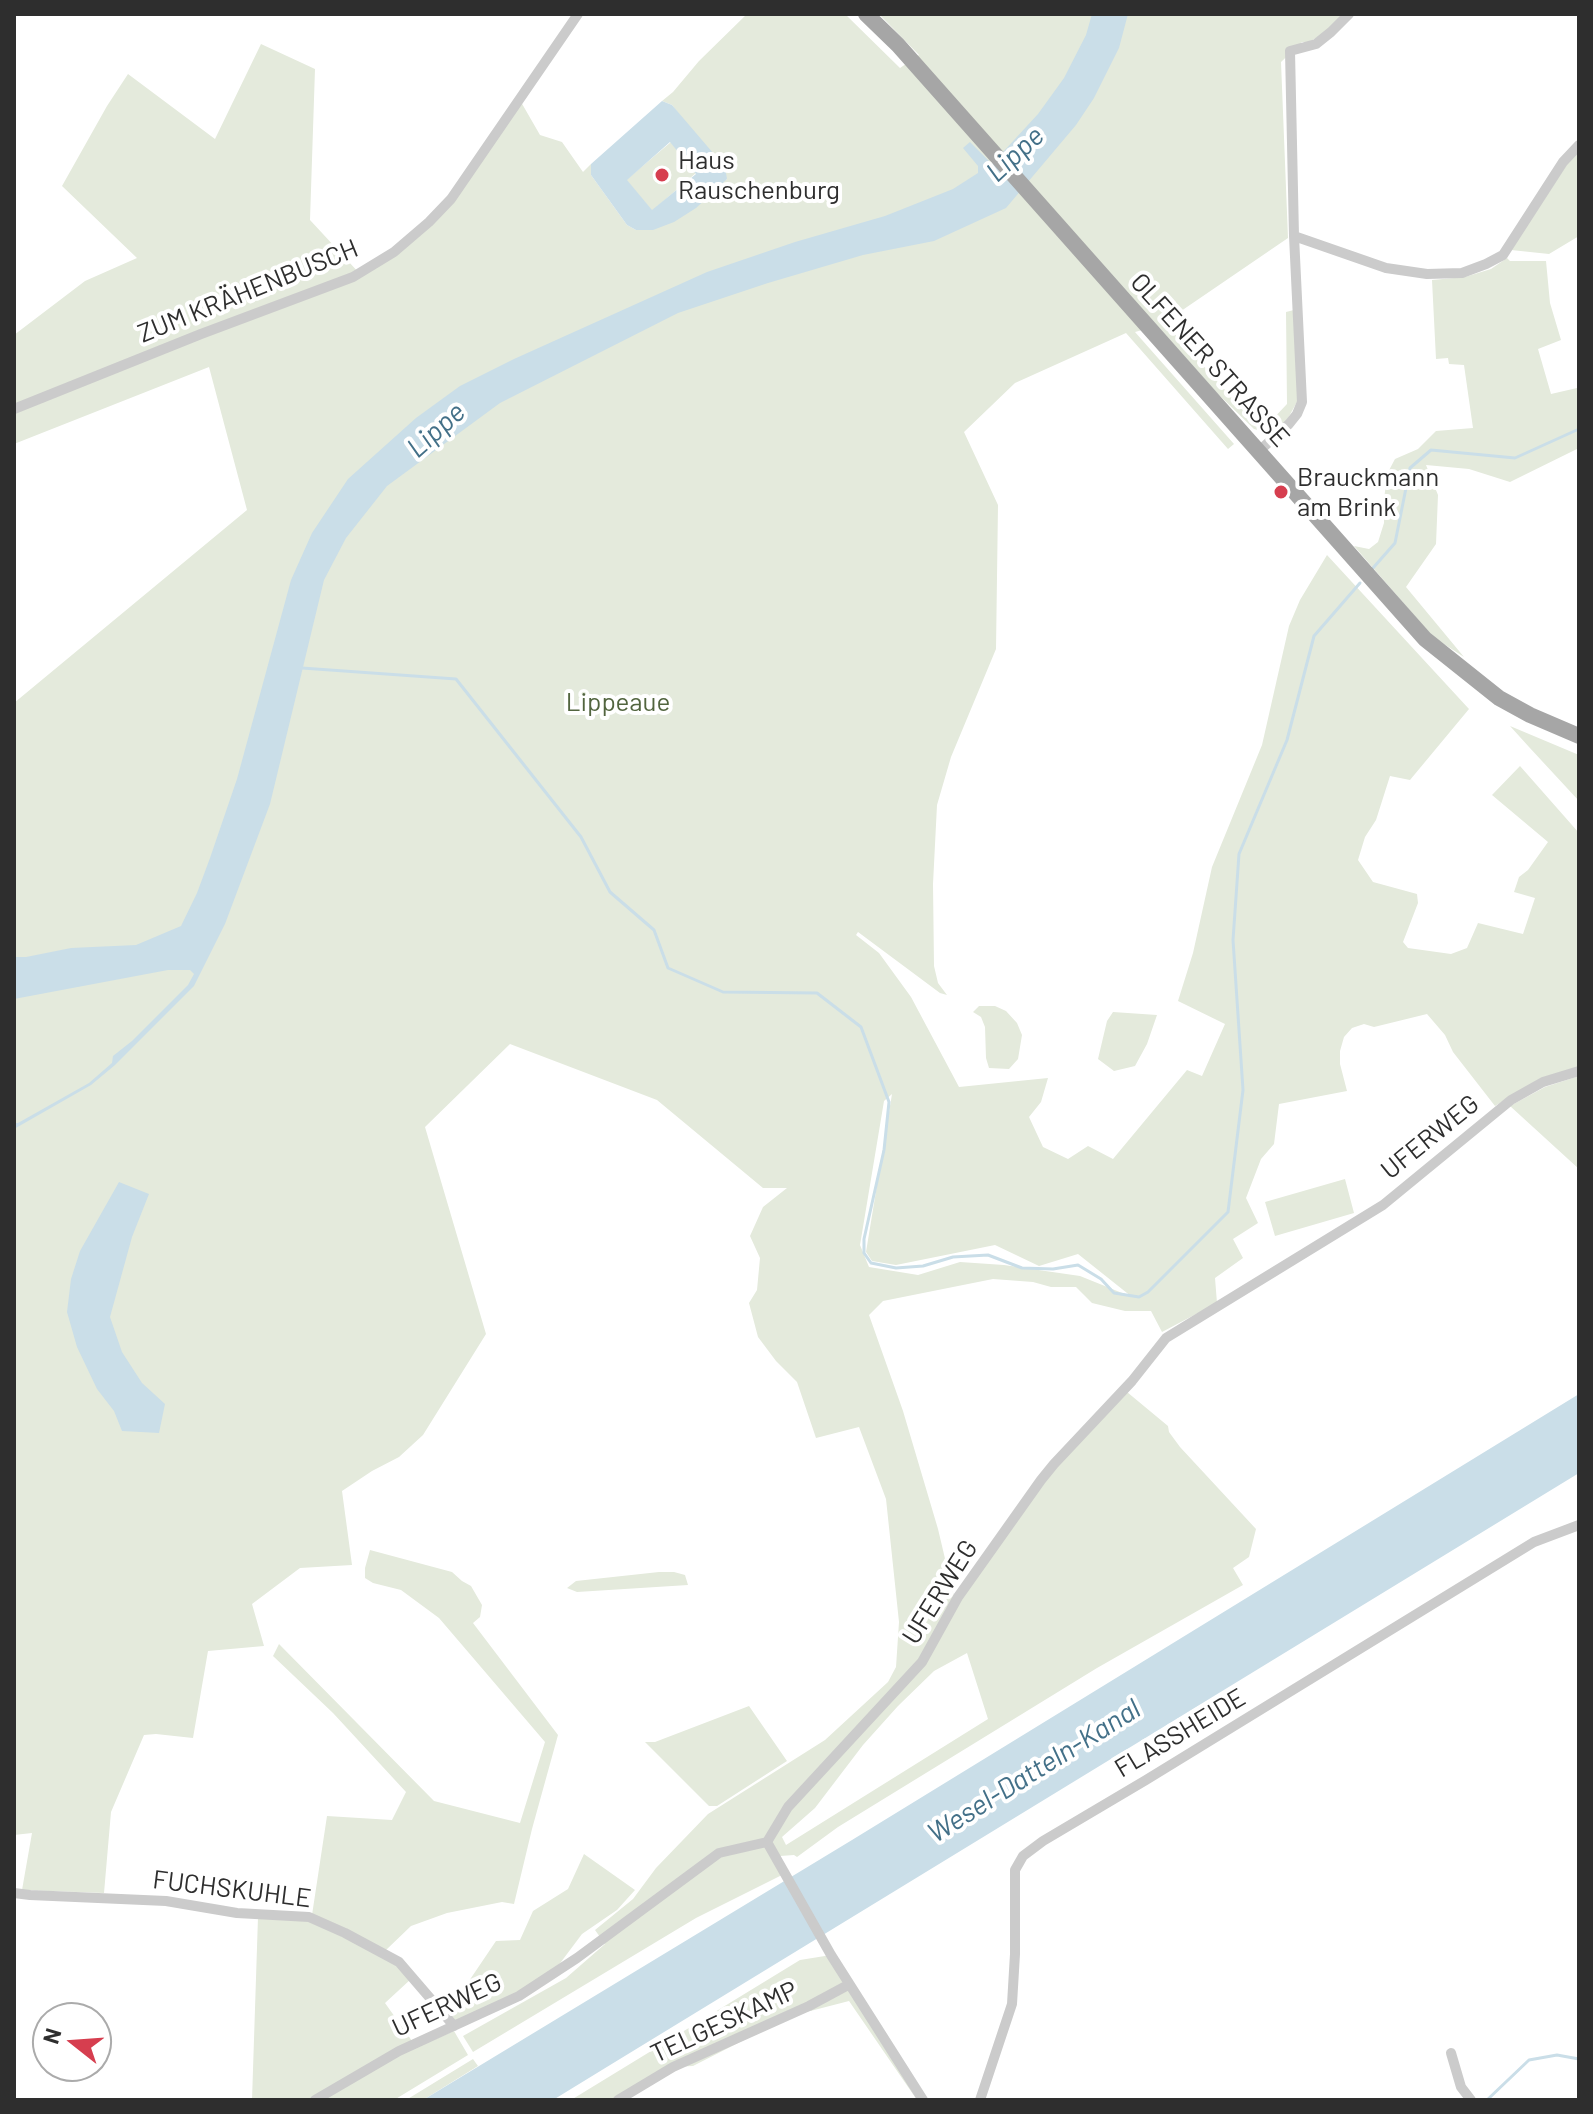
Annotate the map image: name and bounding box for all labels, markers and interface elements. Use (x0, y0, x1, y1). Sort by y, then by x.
water label: Lippe (979, 119, 1051, 189)
place label: Haus Rauschenburg (678, 144, 840, 206)
marker: Haus Rauschenburg (653, 166, 671, 184)
street label: ZUM KRÄHENBUSCH (133, 233, 363, 349)
street label: OLFENER STRASSE (1124, 267, 1296, 453)
water label: Lippe (400, 395, 472, 465)
place label: Brauckmann am Brink (1297, 461, 1439, 522)
marker: Brauckmann am Brink (1272, 483, 1290, 501)
park label: Lippeaue (566, 686, 670, 718)
street label: UFERWEG (1375, 1088, 1485, 1186)
street label: UFERWEG (896, 1534, 984, 1650)
street label: FLASSHEIDE (1109, 1682, 1251, 1784)
water label: Wesel-Datteln-Kanal (921, 1692, 1147, 1850)
street label: FUCHSKUHLE (151, 1864, 313, 1914)
street label: UFERWEG (387, 1966, 507, 2044)
street label: TELGESKAMP (646, 1974, 802, 2070)
north arrow (32, 2002, 112, 2082)
text: N (36, 2025, 66, 2046)

